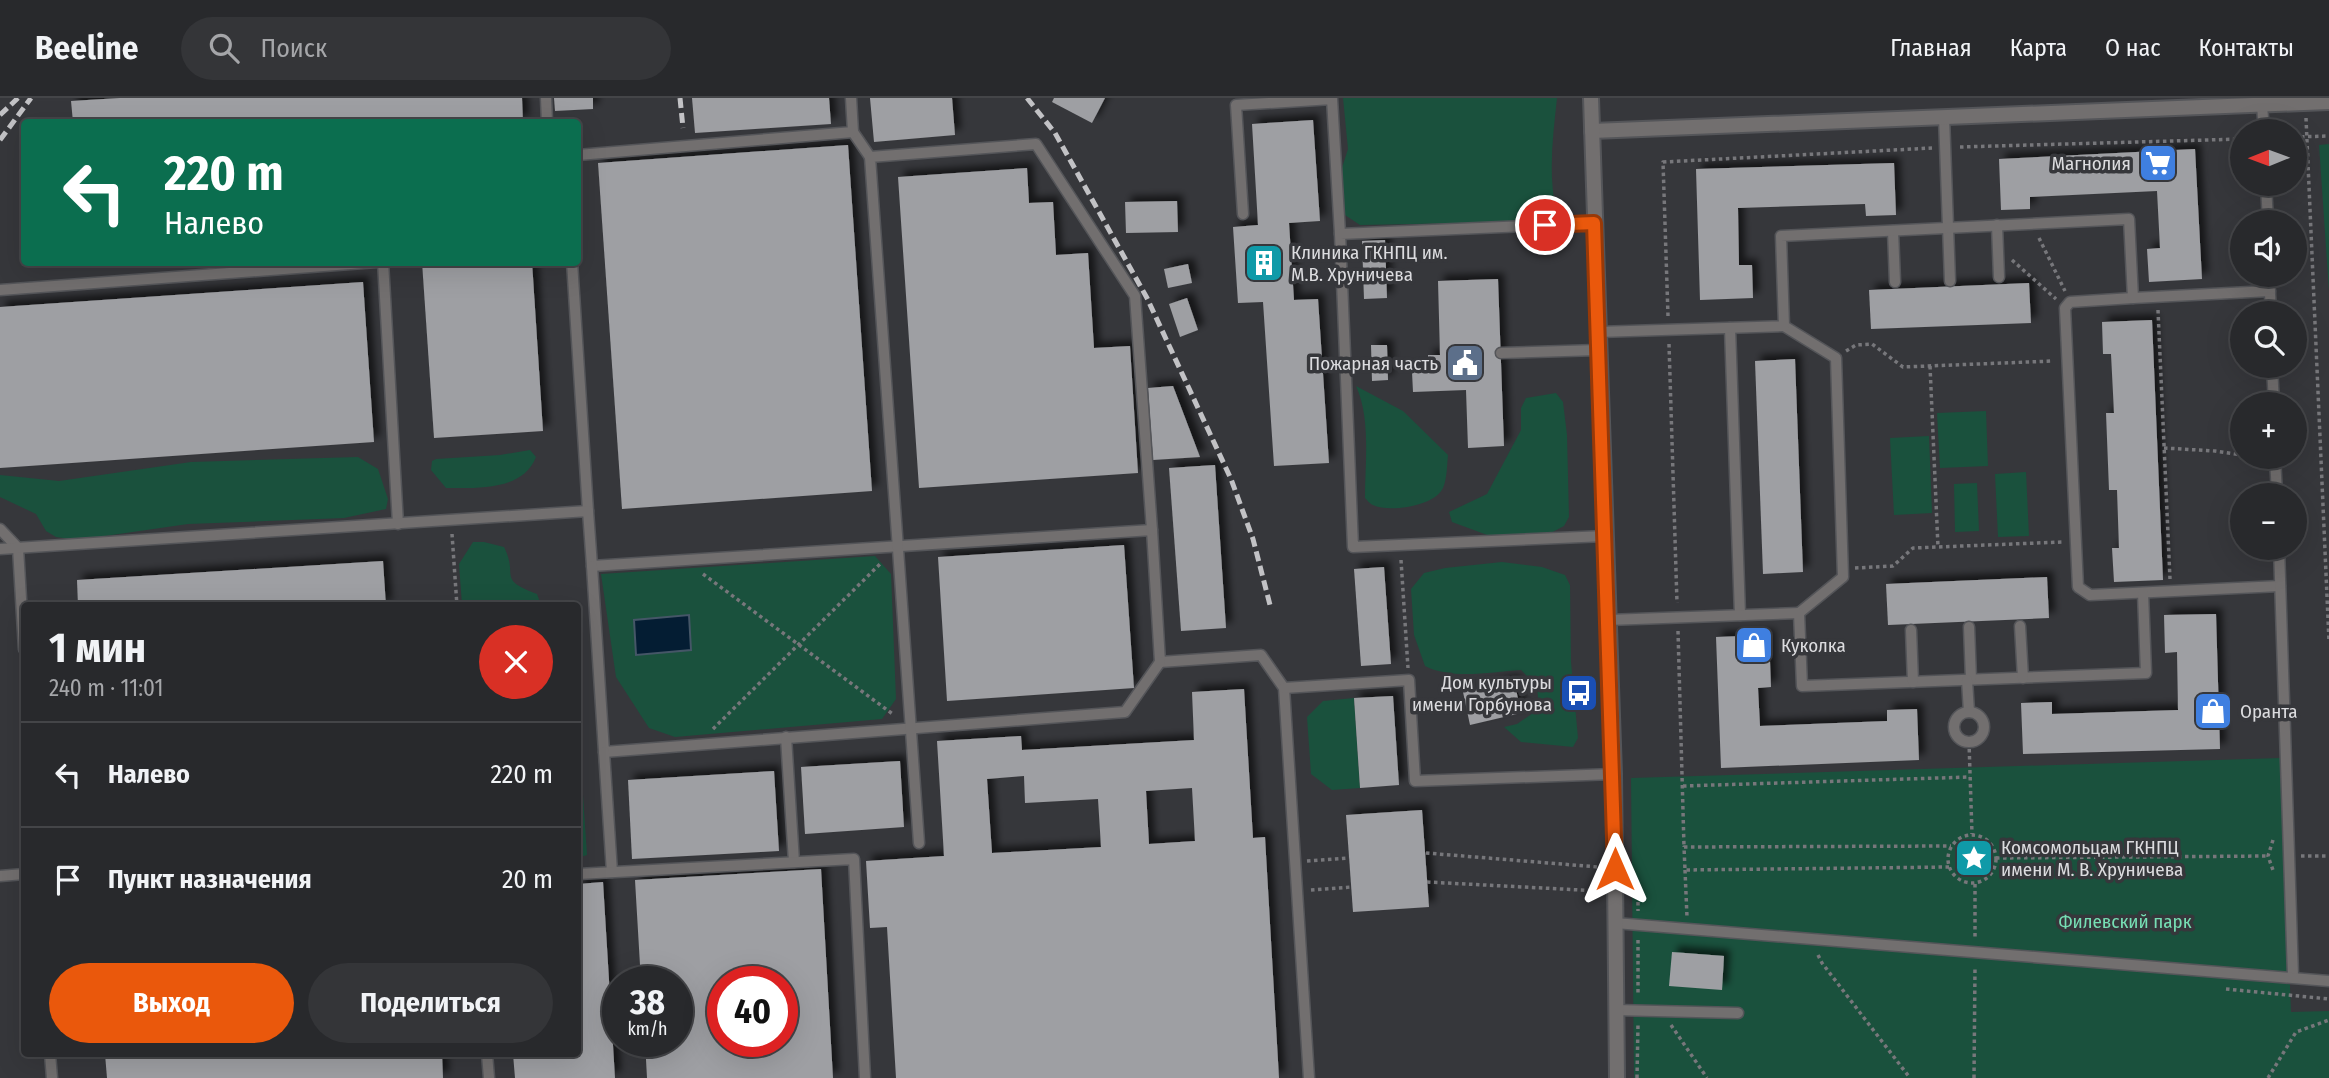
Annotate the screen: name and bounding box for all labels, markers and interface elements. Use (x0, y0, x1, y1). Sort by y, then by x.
search box (181, 17, 671, 80)
text: Beeline (35, 28, 139, 68)
icon: search (205, 29, 243, 67)
text: Поиск (261, 33, 327, 64)
text: Главная (1890, 34, 1972, 62)
text: Карта (2010, 34, 2067, 62)
text: О нас (2105, 34, 2160, 62)
text: Контакты (2198, 34, 2294, 62)
north arrow (2230, 119, 2306, 196)
map controls (2230, 119, 2307, 560)
supermarket icon: Магнолия (2137, 142, 2179, 184)
text: 220 m (164, 144, 284, 203)
icon: left (49, 147, 140, 238)
place label: Магнолия (2052, 152, 2131, 175)
pin (1515, 195, 1575, 255)
text: Налево (164, 204, 264, 242)
icon: arrive (1526, 206, 1564, 244)
button: sound (2230, 210, 2307, 287)
place label: Клиника ГКНПЦ им. М.В. Хруничева (1291, 241, 1447, 286)
building icon: Клиника ГКНПЦ им. М.В. Хруничева (1243, 242, 1285, 284)
button: search (2230, 301, 2307, 378)
public building icon: Пожарная часть (1444, 342, 1486, 384)
place label: Пожарная часть (1309, 352, 1438, 375)
button: + (2230, 392, 2307, 469)
button: − (2230, 483, 2307, 560)
text: 1 мин (49, 623, 146, 673)
shop icon: Куколка (1733, 624, 1775, 666)
button: close (479, 625, 553, 699)
place label: Куколка (1781, 634, 1846, 657)
place label: Дом культуры имени Горбунова (1412, 671, 1552, 716)
bus stop icon: Дом культуры имени Горбунова (1558, 672, 1600, 714)
text: 240 m · 11:01 (49, 674, 163, 702)
shop icon: Оранта (2192, 690, 2234, 732)
place label: Оранта (2240, 700, 2298, 723)
icon: left (49, 756, 87, 794)
text: Налево (108, 759, 190, 790)
text: 220 m (490, 759, 553, 790)
position arrow (1578, 832, 1652, 906)
place label: Комсомольцам ГКНПЦ имени М. В. Хруничева (2001, 836, 2183, 881)
place icon: Комсомольцам ГКНПЦ имени М. В. Хруничева (1953, 837, 1995, 879)
icon: arrive (49, 861, 87, 899)
text: Пункт назначения (108, 864, 312, 895)
text: 20 m (502, 864, 553, 895)
park label: Филевский парк (2058, 910, 2192, 933)
button: Выход (49, 963, 294, 1043)
button: Поделиться (308, 963, 553, 1043)
speed limit sign: 40 (707, 966, 798, 1057)
text: 38 (630, 981, 665, 1023)
text: km/h (627, 1018, 668, 1040)

